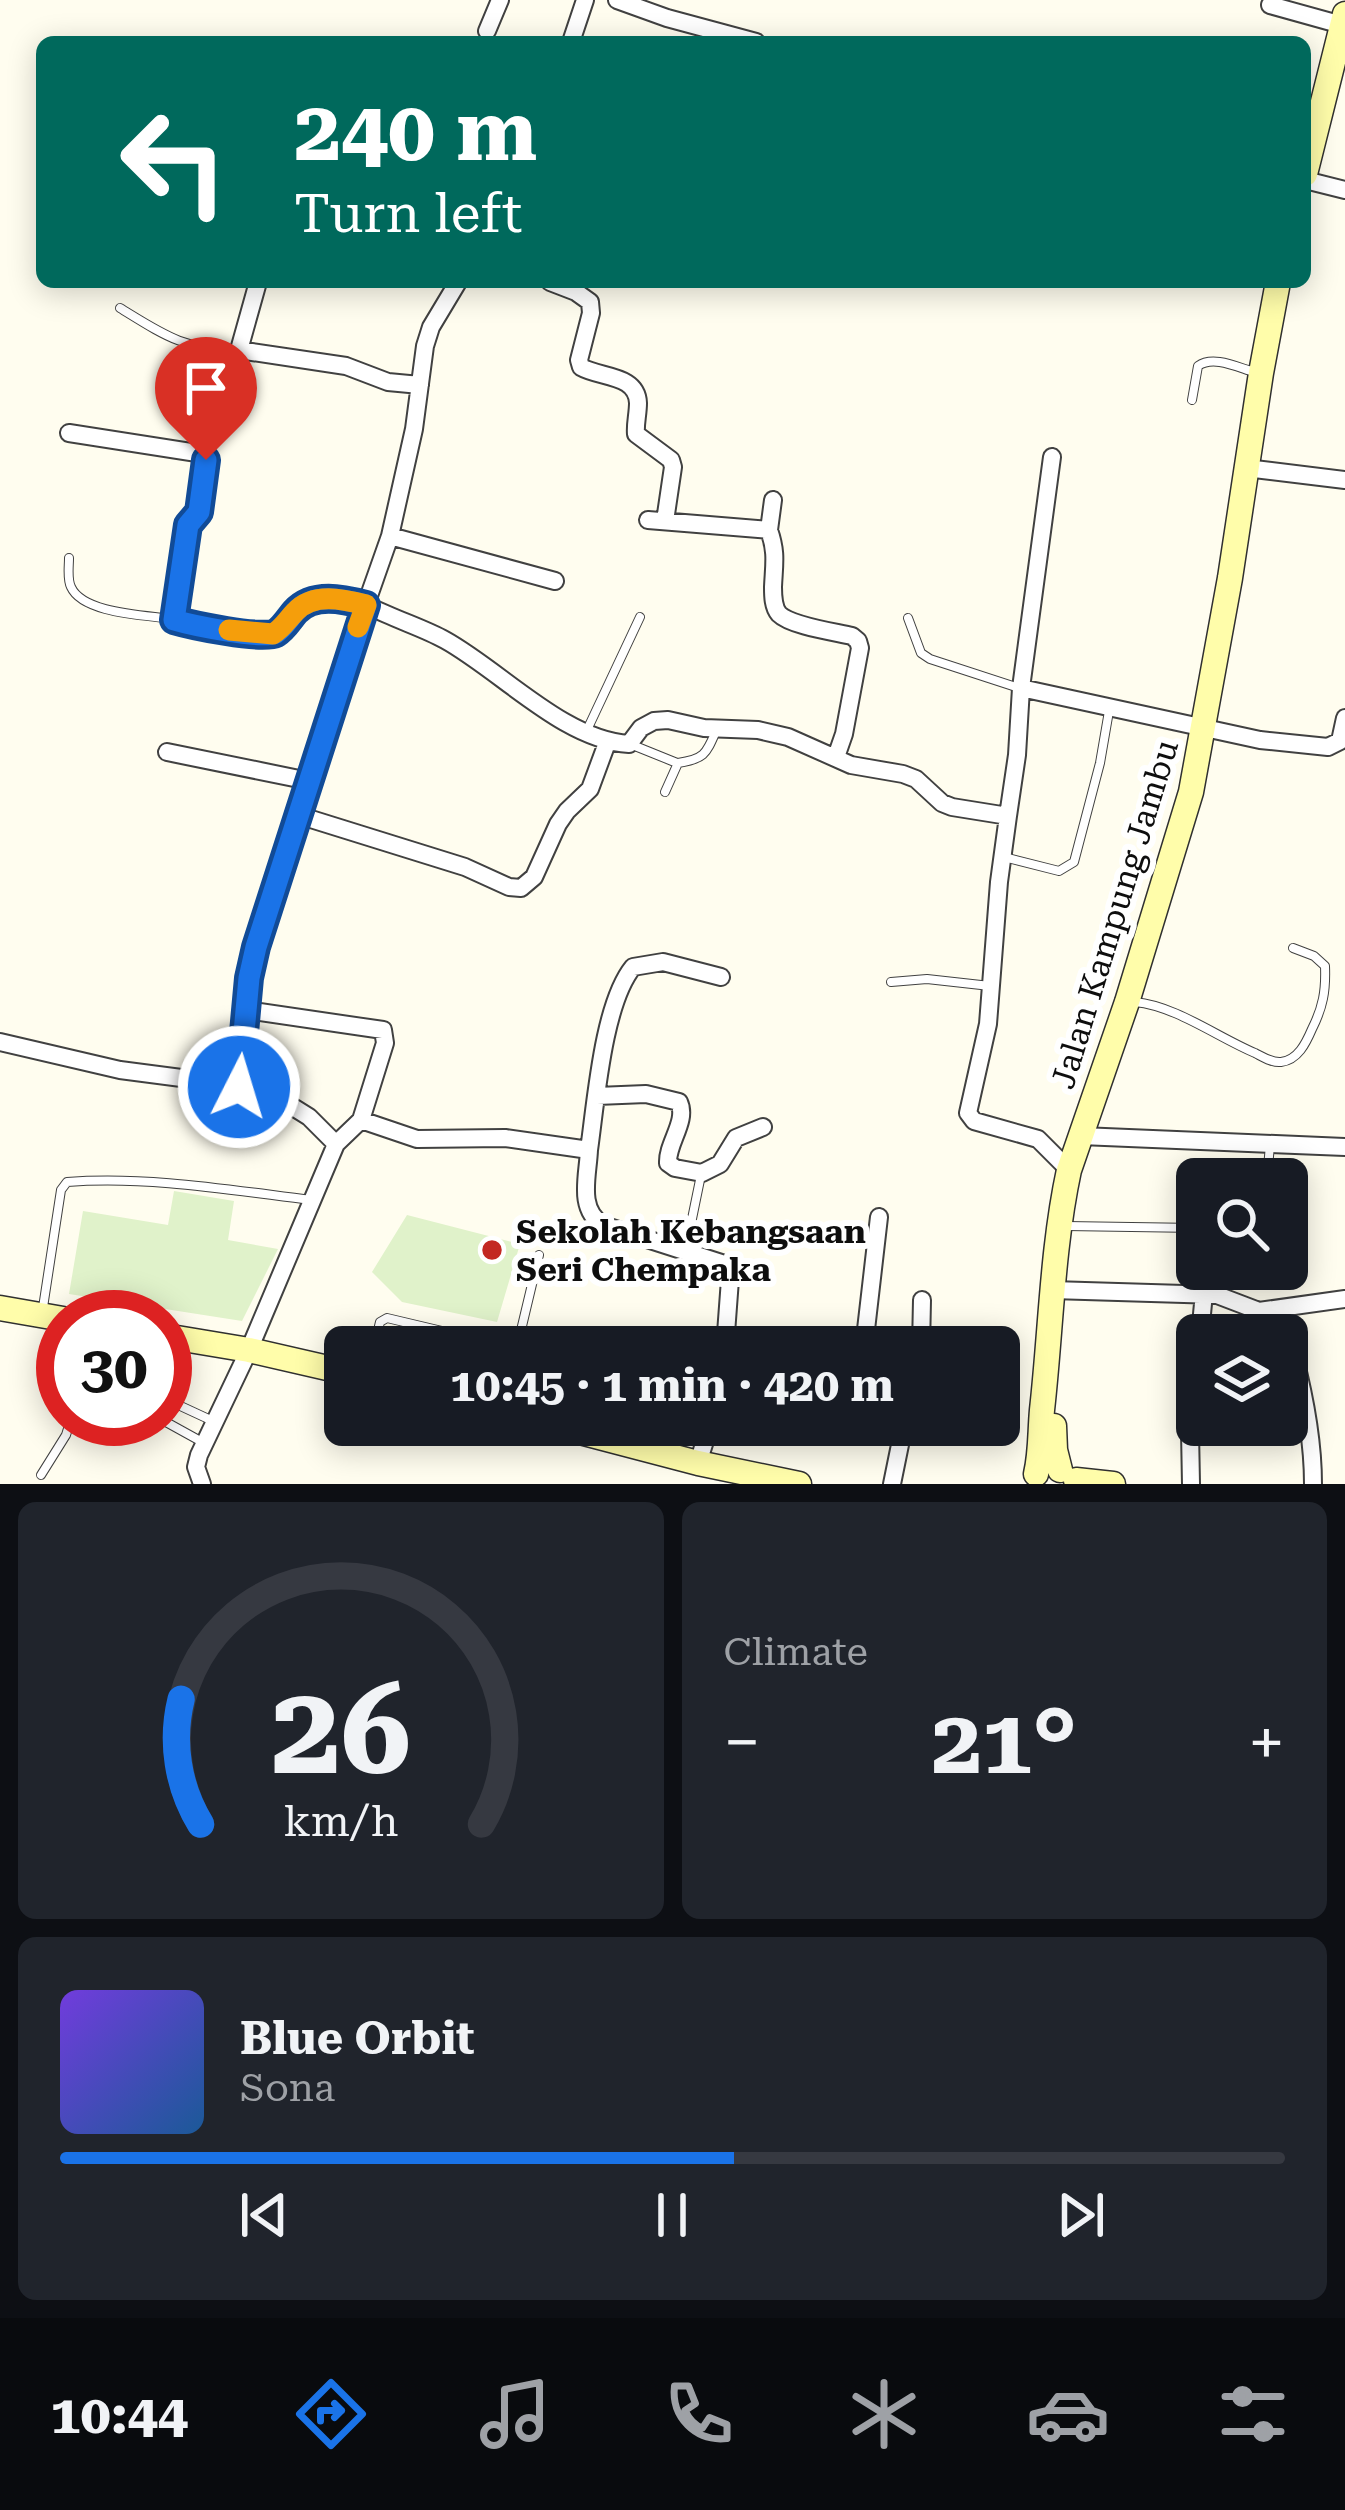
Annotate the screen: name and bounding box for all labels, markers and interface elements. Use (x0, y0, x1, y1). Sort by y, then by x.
text: 240 m (294, 82, 537, 180)
icon: left (96, 84, 252, 240)
text: Turn left (294, 182, 522, 245)
pin (155, 337, 257, 460)
icon: arrive (173, 355, 239, 421)
street label: Jalan Kampung Jambu (1043, 735, 1186, 1093)
position arrow (176, 1024, 302, 1150)
map controls (1176, 1158, 1308, 1446)
button: search (1176, 1158, 1308, 1290)
place label: Sekolah Kebangsaan Seri Chempaka (516, 1212, 866, 1289)
marker: Sekolah Kebangsaan Seri Chempaka (479, 1237, 505, 1263)
speed limit sign: 30 (36, 1290, 192, 1446)
button: layers (1176, 1314, 1308, 1446)
text: 10:45 · 1 min · 420 m (450, 1359, 894, 1412)
text: Climate (724, 1629, 868, 1675)
text: 26 (271, 1657, 411, 1803)
text: 21° (931, 1690, 1077, 1795)
text: − (724, 1704, 760, 1781)
text: + (1248, 1704, 1285, 1781)
text: km/h (283, 1795, 398, 1845)
text: Blue Orbit (240, 2012, 475, 2065)
text: Sona (240, 2065, 335, 2111)
icon: previous (231, 2182, 297, 2248)
icon: pause (639, 2182, 705, 2248)
icon: next (1048, 2182, 1114, 2248)
icon: directions (289, 2372, 373, 2456)
icon: music (473, 2372, 557, 2456)
icon: phone (657, 2372, 741, 2456)
icon: climate (842, 2372, 926, 2456)
icon: car (1026, 2372, 1110, 2456)
icon: filters (1211, 2372, 1295, 2456)
text: 10:44 (50, 2383, 188, 2446)

